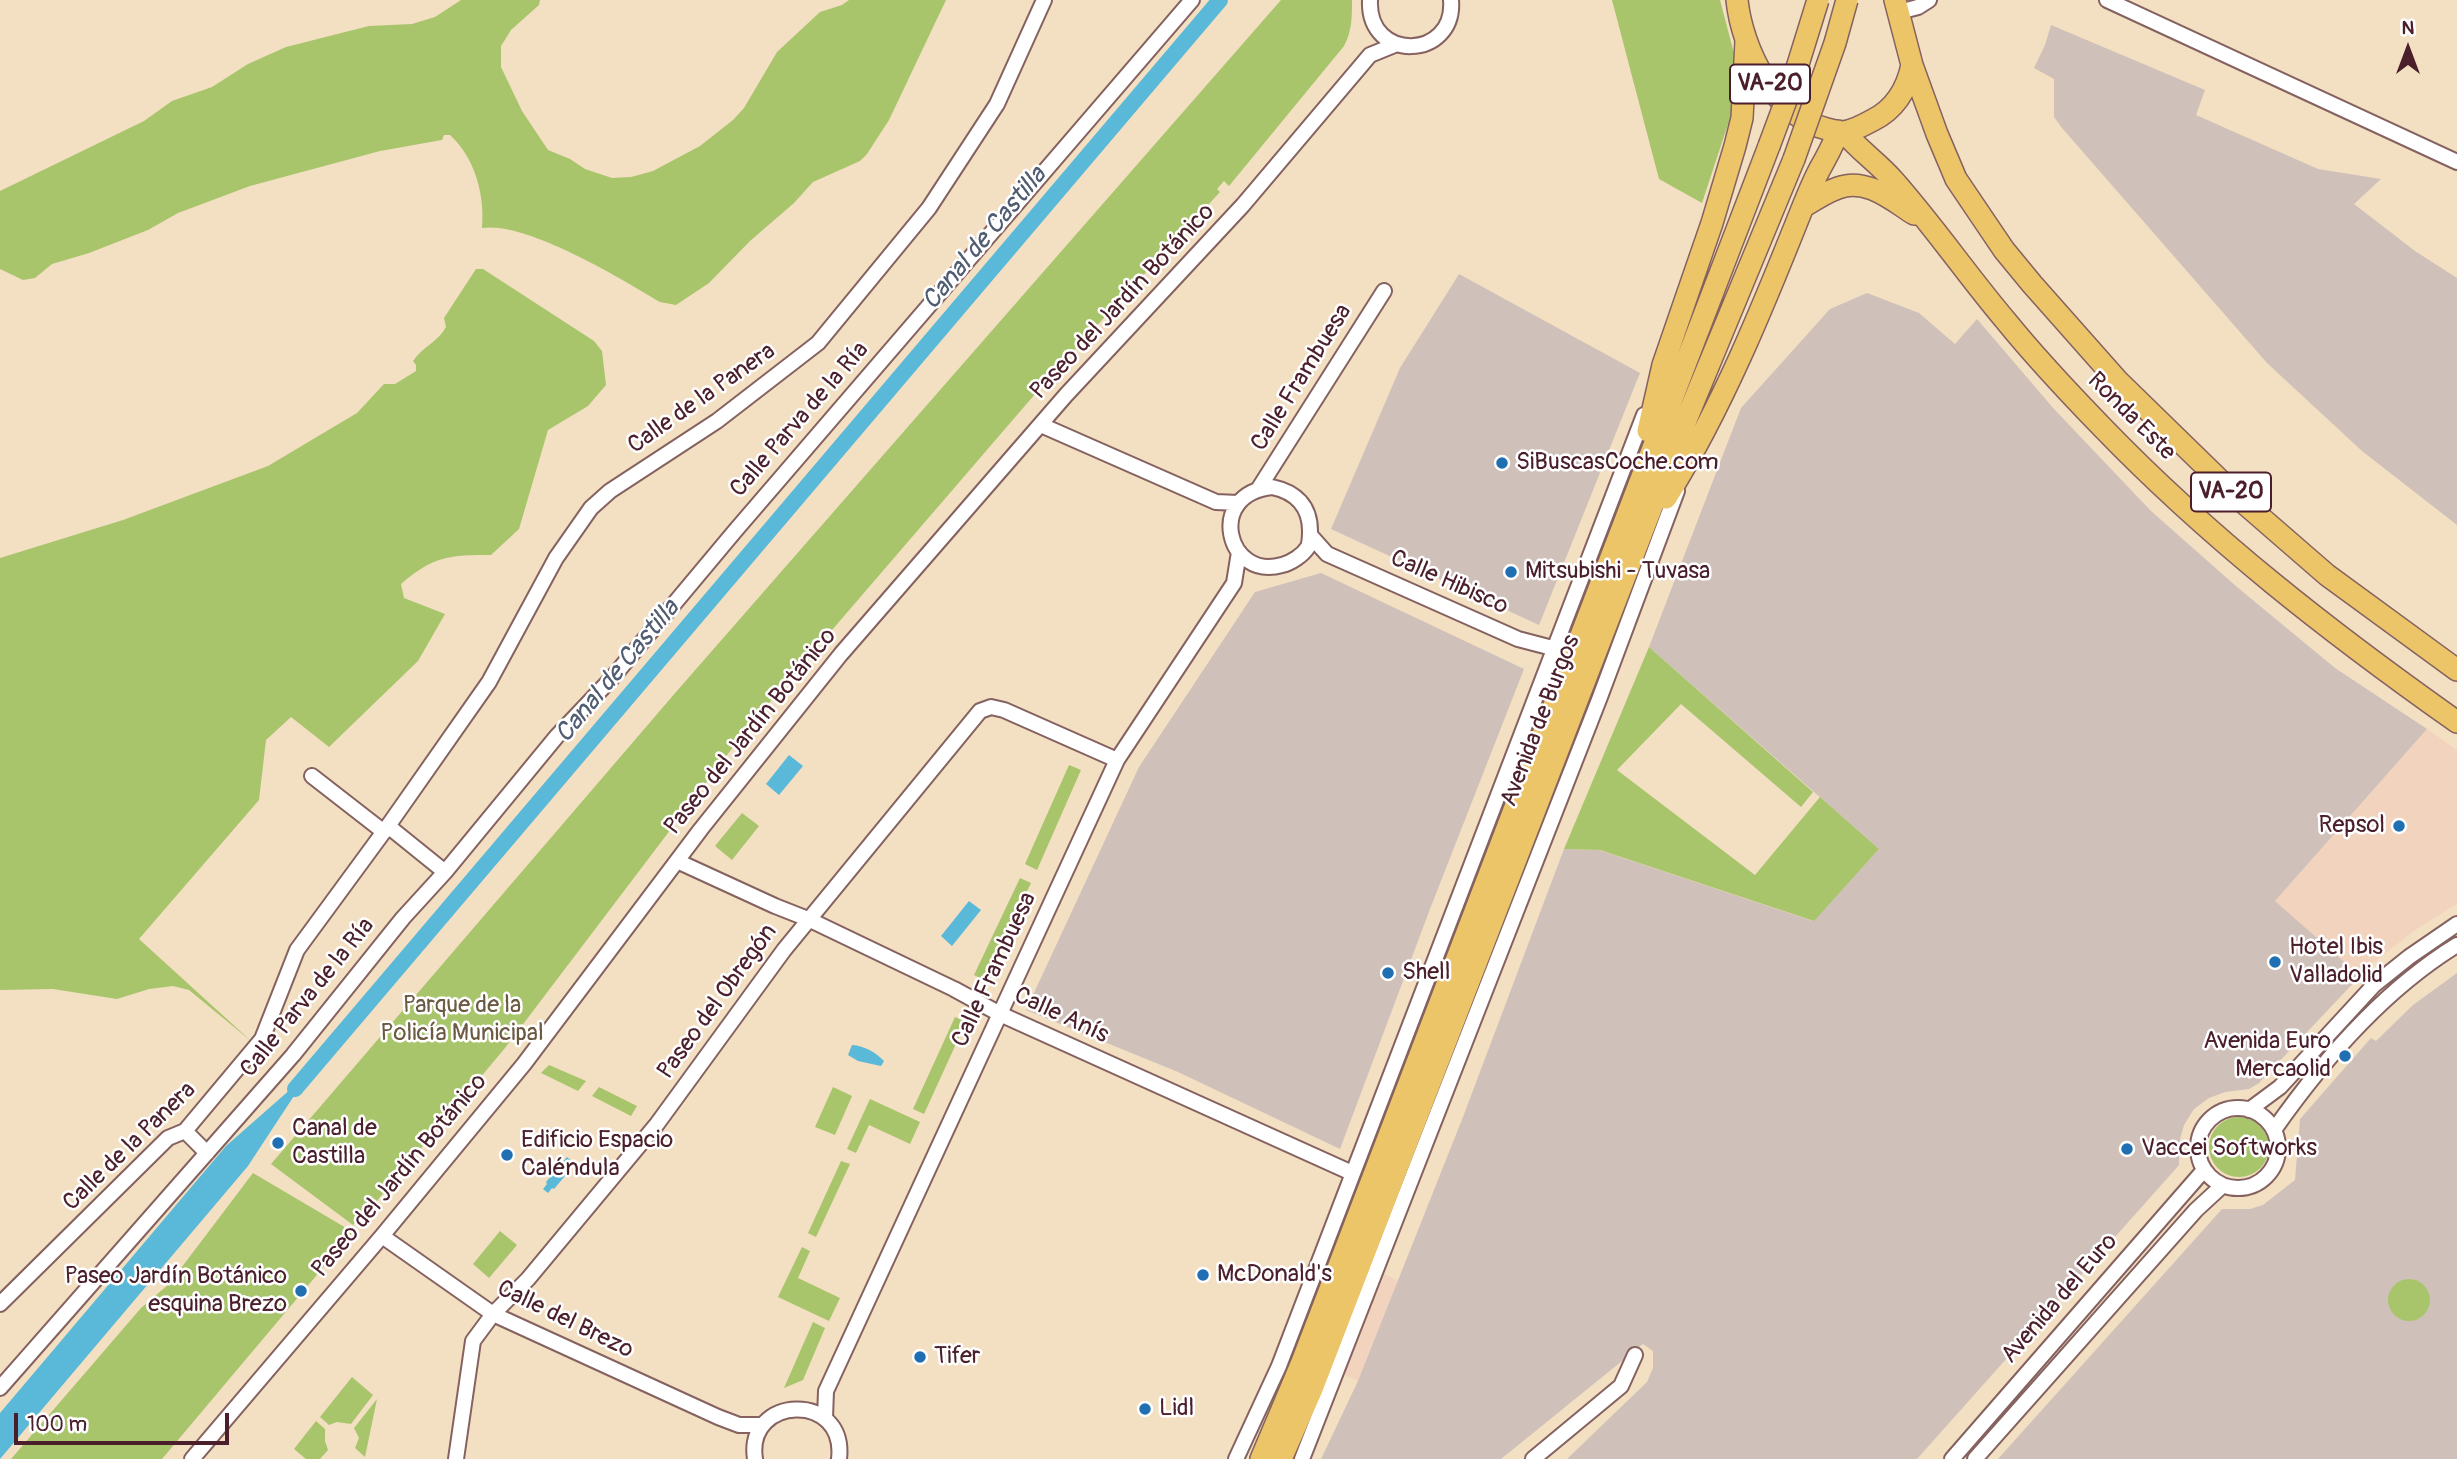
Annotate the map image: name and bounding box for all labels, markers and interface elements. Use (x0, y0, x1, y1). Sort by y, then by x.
north arrow (2373, 14, 2443, 84)
text: N (2402, 16, 2414, 40)
road number: VA-20 (1730, 64, 1810, 104)
water label: Canal de Castilla (916, 161, 1054, 317)
street label: Paseo del Jardín Botánico (1025, 198, 1221, 406)
street label: Calle Frambuesa (1245, 299, 1359, 457)
street label: Calle Parva de la Ría (725, 336, 875, 504)
street label: Calle de la Panera (623, 337, 781, 461)
street label: Ronda Este (2081, 367, 2181, 467)
place label: SiBuscasCoche.com (1516, 449, 1719, 477)
marker: SiBuscasCoche.com (1494, 455, 1510, 471)
road number: VA-20 (2191, 472, 2271, 512)
street label: Calle Hibisco (1386, 544, 1512, 622)
place label: Mitsubishi - Tuvasa (1525, 558, 1710, 586)
marker: Mitsubishi - Tuvasa (1503, 564, 1519, 580)
water label: Canal de Castilla (549, 594, 687, 750)
street label: Paseo del Jardín Botánico (659, 623, 843, 841)
street label: Avenida de Burgos (1495, 631, 1587, 811)
place label: Repsol (2319, 812, 2385, 840)
marker: Repsol (2391, 818, 2407, 834)
street label: Calle Frambuesa (947, 888, 1043, 1052)
street label: Calle Parva de la Ría (235, 913, 381, 1083)
street label: Paseo del Obregón (652, 919, 784, 1085)
place label: Hotel Ibis Valladolid (2289, 934, 2383, 990)
marker: Hotel Ibis Valladolid (2267, 954, 2283, 970)
place label: Shell (1402, 959, 1451, 987)
marker: Shell (1380, 965, 1396, 981)
street label: Calle Anís (1009, 982, 1113, 1050)
park label: Parque de la Policía Municipal (380, 992, 544, 1048)
place label: Avenida Euro Mercaolid (2203, 1028, 2331, 1084)
marker: Avenida Euro Mercaolid (2337, 1048, 2353, 1064)
street label: Paseo del Jardín Botánico (306, 1068, 494, 1284)
street label: Calle de la Panera (58, 1076, 202, 1218)
place label: Canal de Castilla (292, 1115, 377, 1171)
place label: Edificio Espacio Caléndula (521, 1127, 673, 1183)
marker: Canal de Castilla (270, 1135, 286, 1151)
place label: Vaccei Softworks (2141, 1135, 2317, 1163)
marker: Vaccei Softworks (2119, 1141, 2135, 1157)
marker: Edificio Espacio Caléndula (499, 1147, 515, 1163)
street label: Avenida del Euro (1996, 1228, 2124, 1370)
place label: McDonald's (1217, 1261, 1332, 1289)
place label: Paseo Jardín Botánico esquina Brezo (65, 1263, 287, 1319)
marker: McDonald's (1195, 1267, 1211, 1283)
street label: Calle del Brezo (492, 1275, 638, 1365)
marker: Paseo Jardín Botánico esquina Brezo (293, 1283, 309, 1299)
place label: Tifer (934, 1343, 980, 1371)
marker: Tifer (912, 1349, 928, 1365)
place label: Lidl (1159, 1395, 1194, 1423)
scale bar (18, 1400, 233, 1444)
marker: Lidl (1137, 1401, 1153, 1417)
text: 100 m (27, 1411, 87, 1438)

